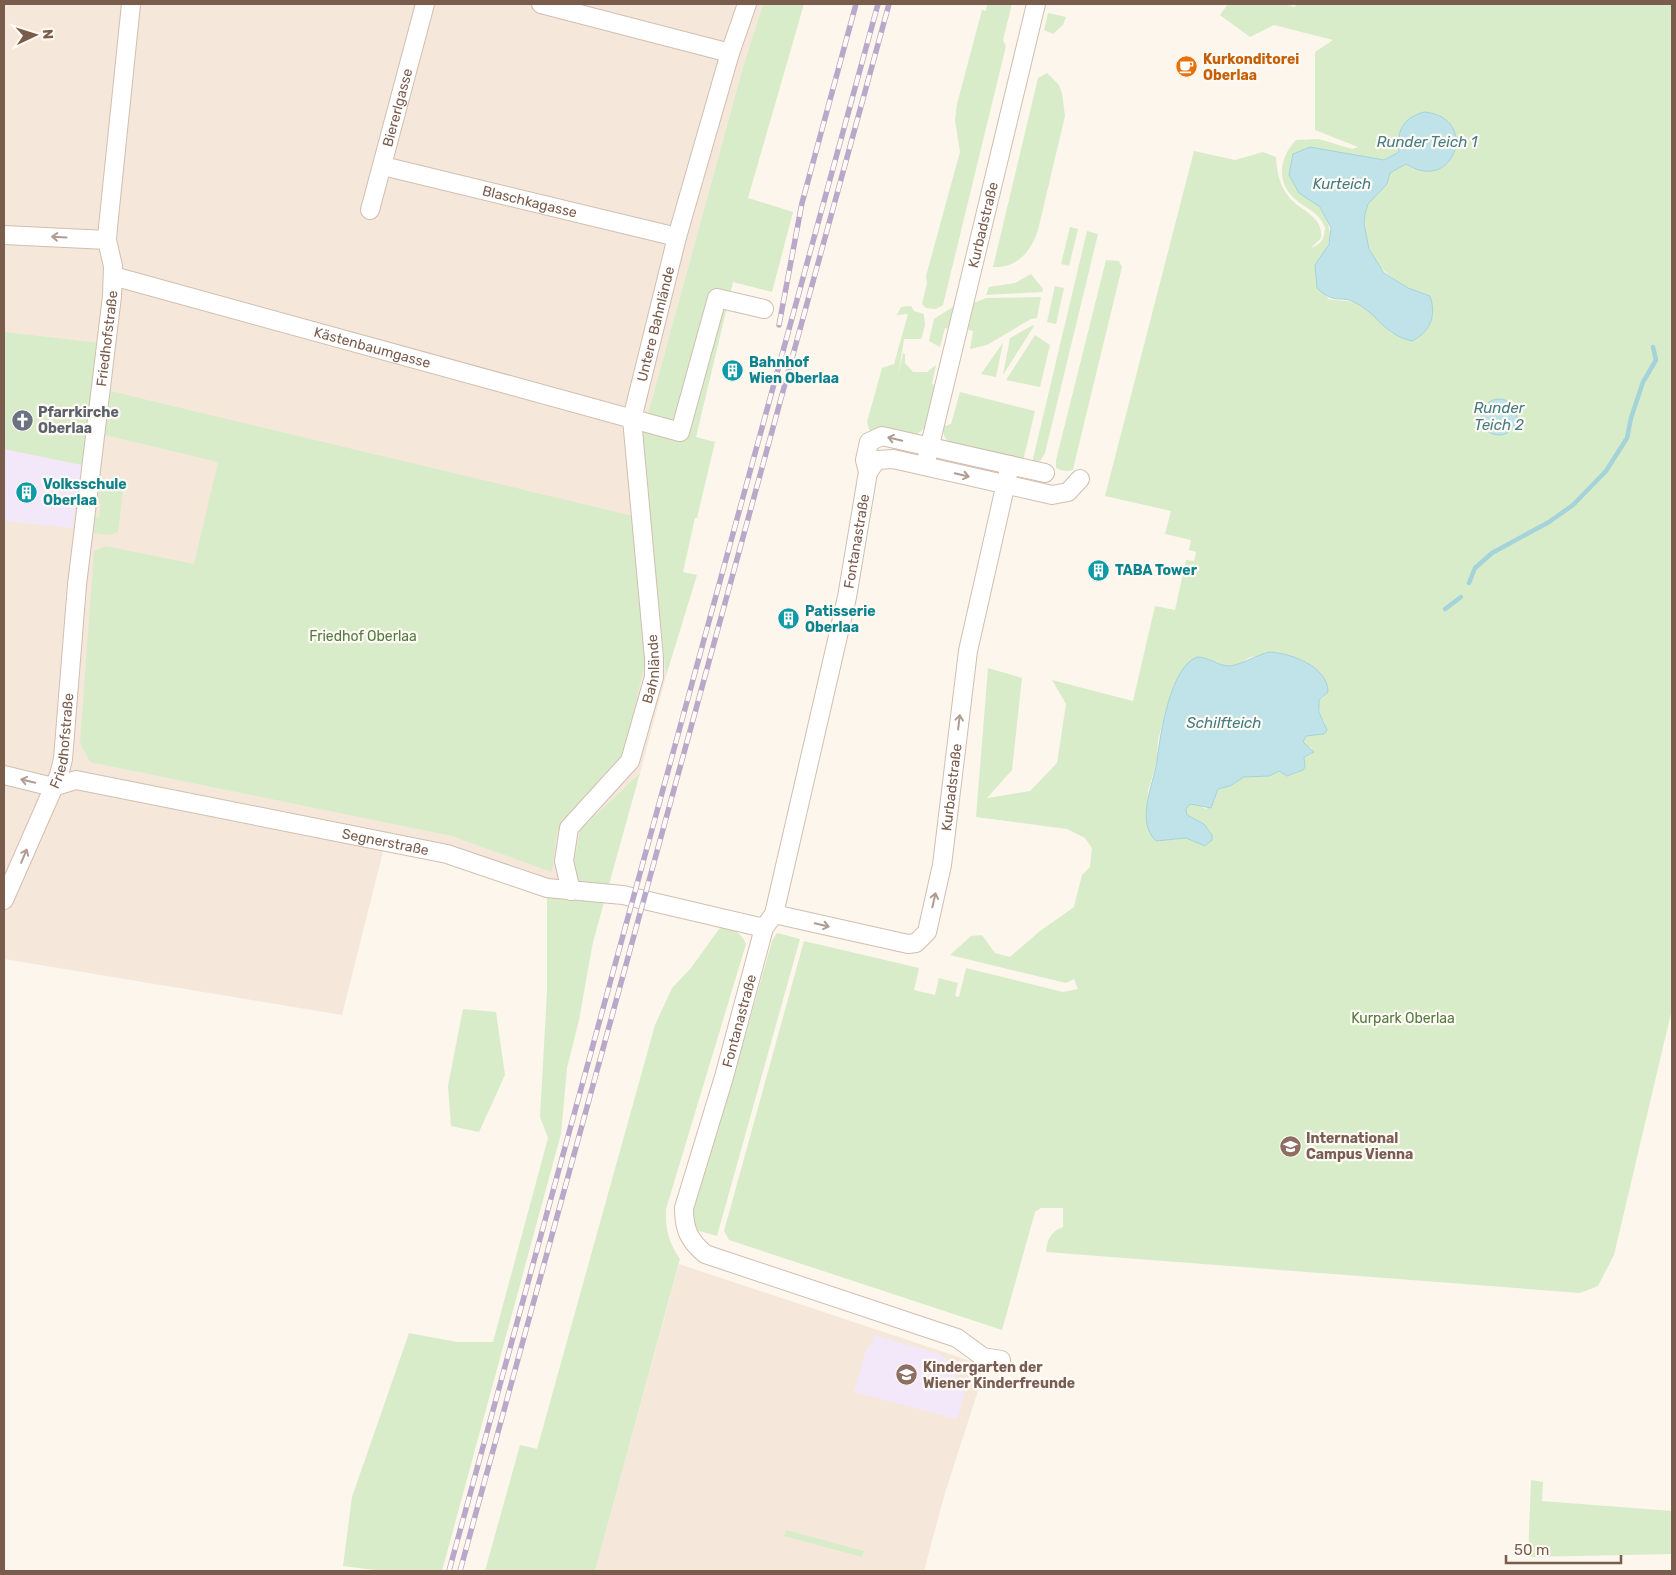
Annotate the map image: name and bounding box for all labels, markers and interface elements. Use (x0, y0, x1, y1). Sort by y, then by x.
north arrow (10, 10, 60, 60)
text: N (39, 29, 56, 40)
place label: Kurkonditorei Oberlaa (1203, 51, 1299, 84)
cafe icon: Kurkonditorei Oberlaa (1175, 55, 1199, 79)
street label: Biererlgasse (379, 66, 416, 149)
water label: Runder Teich 1 (1377, 133, 1478, 151)
water label: Kurteich (1313, 175, 1371, 193)
street label: Kurbadstraße (965, 180, 1002, 270)
street label: Blaschkagasse (481, 182, 579, 222)
one-way arrow (51, 233, 67, 242)
street label: Untere Bahnlände (634, 265, 678, 383)
street label: Friedhofstraße (93, 290, 121, 387)
street label: Kästenbaumgasse (312, 324, 433, 372)
place label: Bahnhof Wien Oberlaa (749, 354, 839, 387)
building icon: Bahnhof Wien Oberlaa (721, 358, 745, 382)
water label: Runder Teich 2 (1474, 399, 1526, 434)
place label: Pfarrkirche Oberlaa (38, 404, 119, 437)
church icon: Pfarrkirche Oberlaa (10, 408, 34, 432)
one-way arrow (887, 434, 903, 443)
one-way arrow (953, 471, 969, 480)
place label: Volksschule Oberlaa (43, 476, 127, 509)
building icon: Volksschule Oberlaa (15, 480, 39, 504)
street label: Fontanastraße (841, 493, 873, 590)
building icon: TABA Tower (1087, 558, 1111, 582)
place label: TABA Tower (1115, 562, 1198, 579)
place label: Patisserie Oberlaa (805, 603, 876, 636)
building icon: Patisserie Oberlaa (777, 607, 801, 631)
park label: Friedhof Oberlaa (309, 628, 417, 645)
street label: Bahnlände (639, 633, 663, 706)
street label: Friedhofstraße (46, 692, 77, 791)
one-way arrow (954, 714, 964, 730)
water label: Schilfteich (1187, 714, 1261, 732)
street label: Kurbadstraße (938, 742, 966, 832)
one-way arrow (21, 776, 37, 785)
street label: Segnerstraße (340, 825, 430, 859)
one-way arrow (19, 849, 29, 864)
one-way arrow (930, 893, 940, 909)
one-way arrow (813, 921, 829, 930)
street label: Fontanastraße (719, 972, 760, 1069)
park label: Kurpark Oberlaa (1351, 1010, 1455, 1027)
place label: International Campus Vienna (1306, 1130, 1413, 1163)
school or university icon: International Campus Vienna (1278, 1134, 1302, 1158)
place label: Kindergarten der Wiener Kinderfreunde (923, 1359, 1075, 1392)
school or university icon: Kindergarten der Wiener Kinderfreunde (895, 1363, 919, 1387)
scale bar (1506, 1532, 1621, 1564)
text: 50 m (1514, 1541, 1549, 1559)

